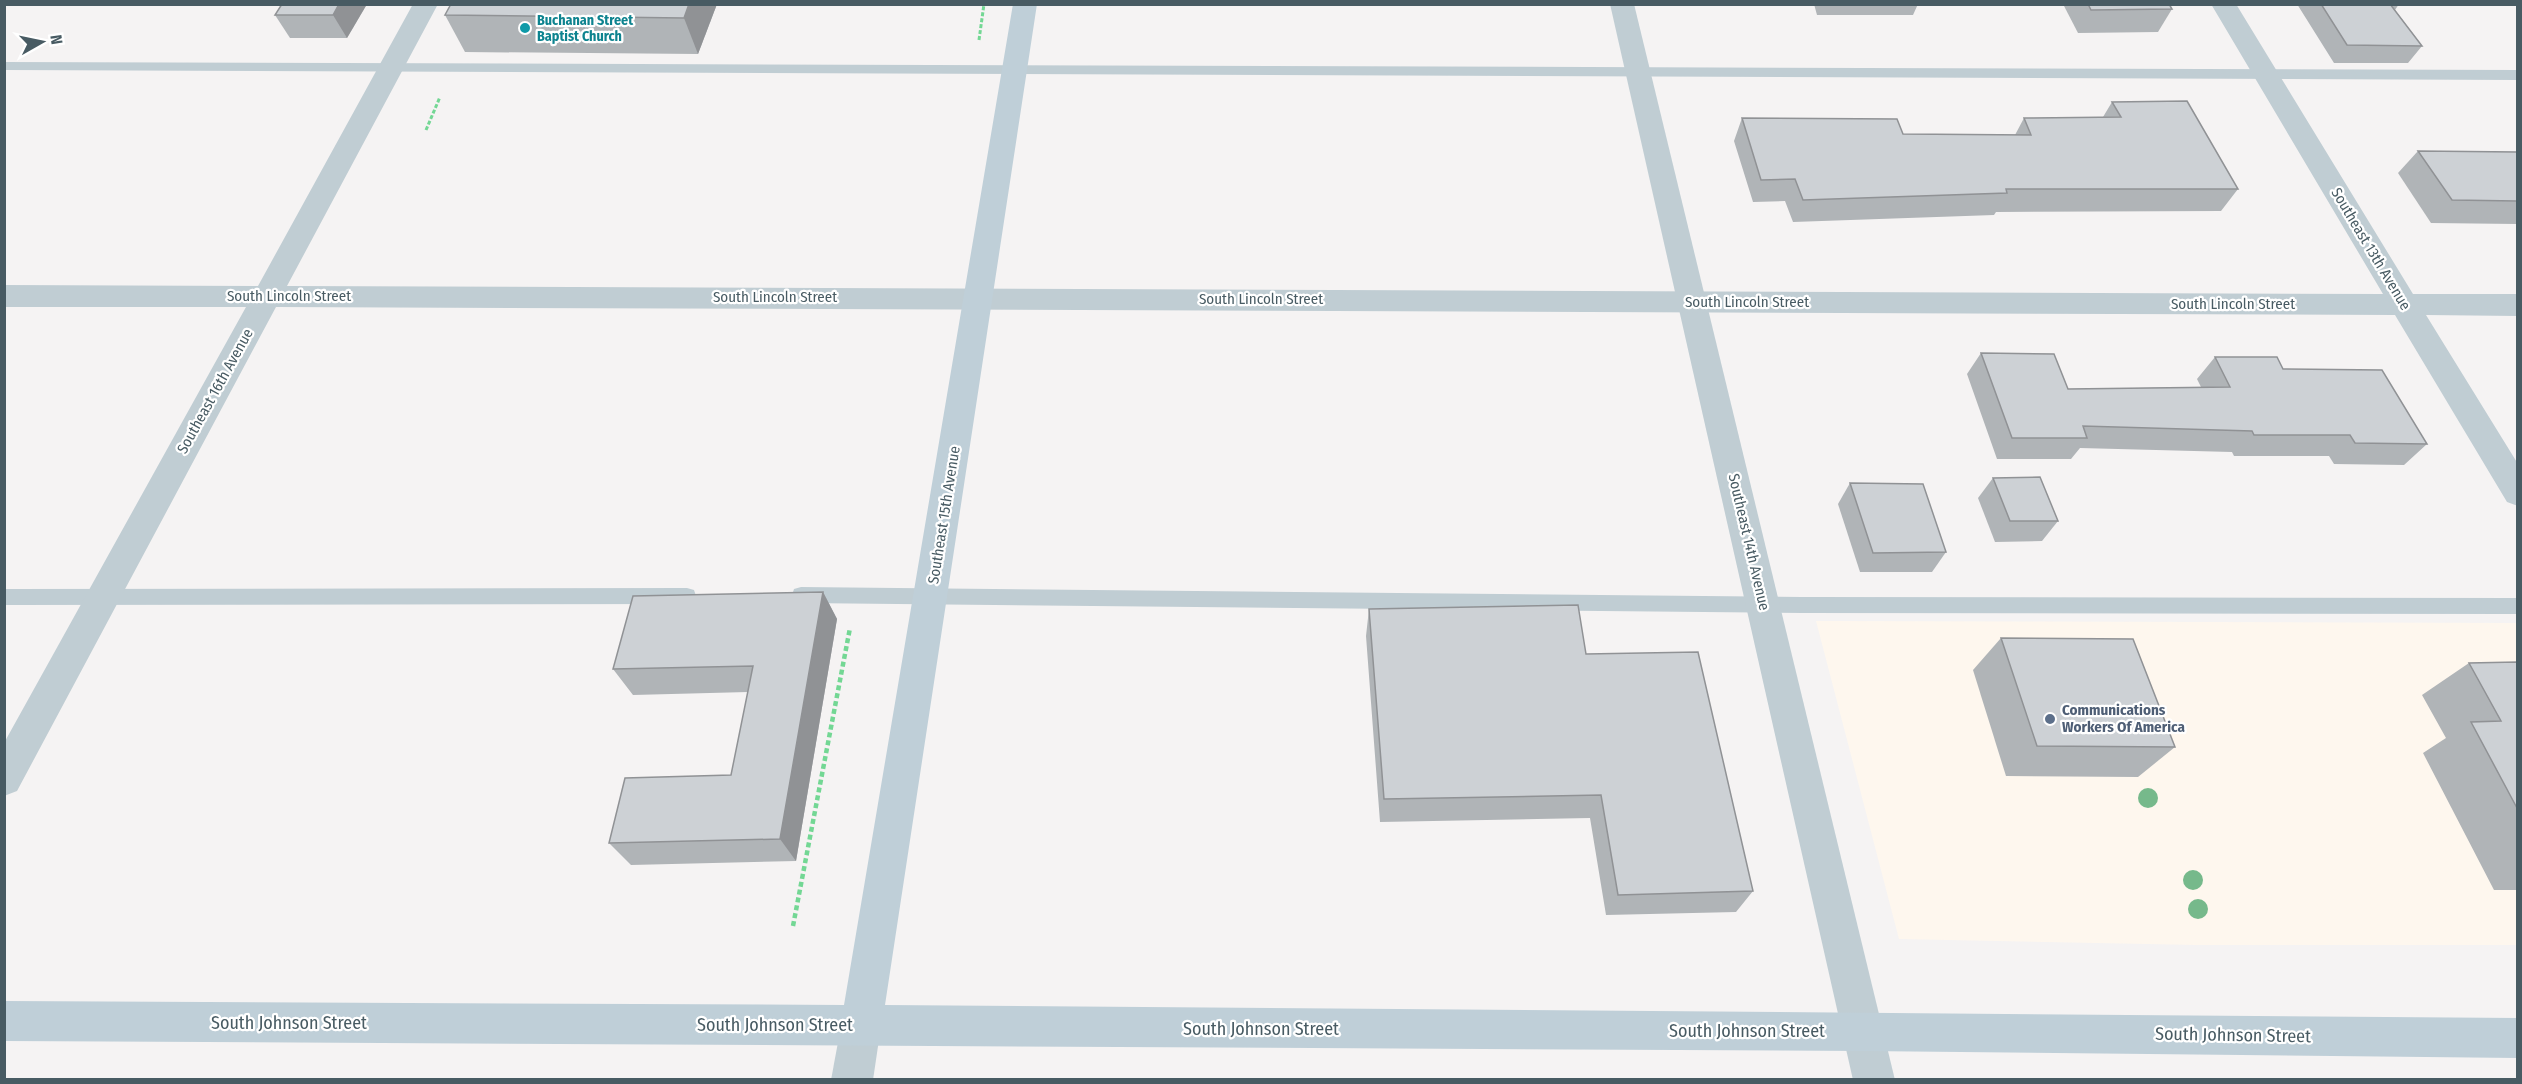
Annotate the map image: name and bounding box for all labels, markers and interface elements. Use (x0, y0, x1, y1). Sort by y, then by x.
north arrow (12, 12, 72, 72)
place label: Buchanan Street Baptist Church (537, 12, 634, 45)
marker: Buchanan Street Baptist Church (518, 21, 532, 35)
text: N (46, 34, 66, 46)
street label: Southeast 13th Avenue (2327, 185, 2415, 313)
street label: South Lincoln Street (227, 287, 351, 305)
street label: South Lincoln Street (713, 288, 837, 306)
street label: South Lincoln Street (1199, 290, 1323, 308)
street label: South Lincoln Street (1685, 293, 1809, 311)
street label: South Lincoln Street (2171, 295, 2295, 313)
street label: Southeast 16th Avenue (173, 325, 257, 457)
street label: Southeast 15th Avenue (924, 445, 964, 585)
street label: Southeast 14th Avenue (1724, 472, 1774, 612)
place label: Communications Workers Of America (2062, 701, 2185, 736)
marker: Communications Workers Of America (2043, 712, 2057, 726)
street label: South Johnson Street (211, 1012, 367, 1034)
street label: South Johnson Street (697, 1014, 853, 1036)
street label: South Johnson Street (1183, 1018, 1339, 1040)
street label: South Johnson Street (1669, 1020, 1825, 1042)
street label: South Johnson Street (2155, 1023, 2311, 1047)

